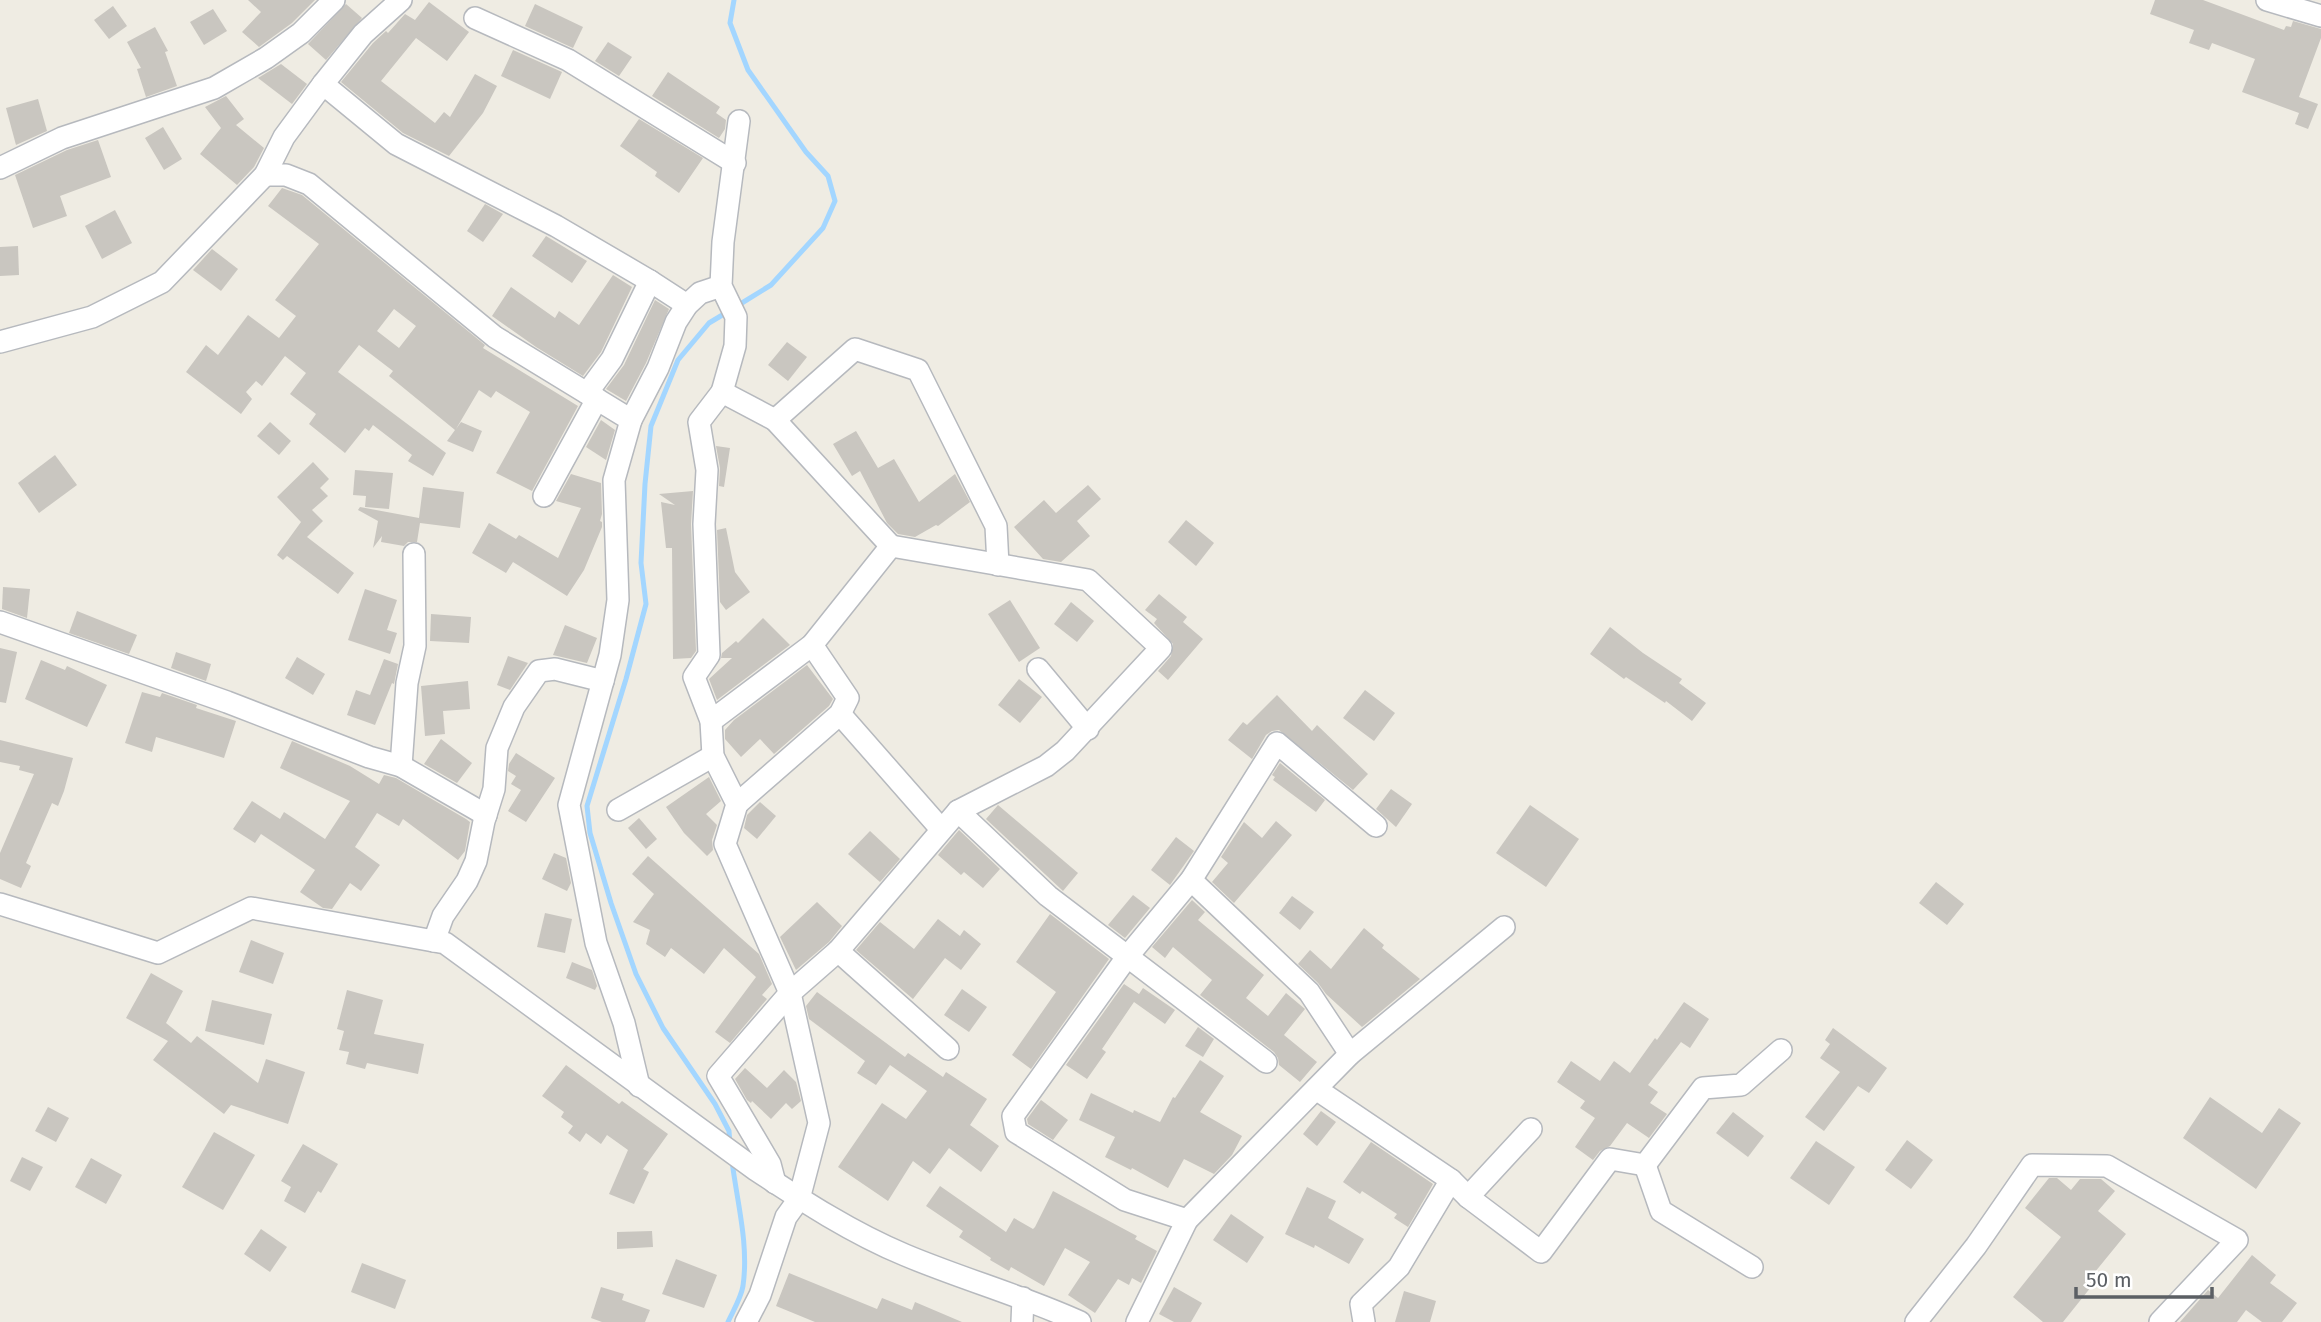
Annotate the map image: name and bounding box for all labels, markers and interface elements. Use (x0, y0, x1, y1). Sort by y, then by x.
scale bar (2076, 1256, 2212, 1300)
text: 50 m (2086, 1267, 2132, 1293)

